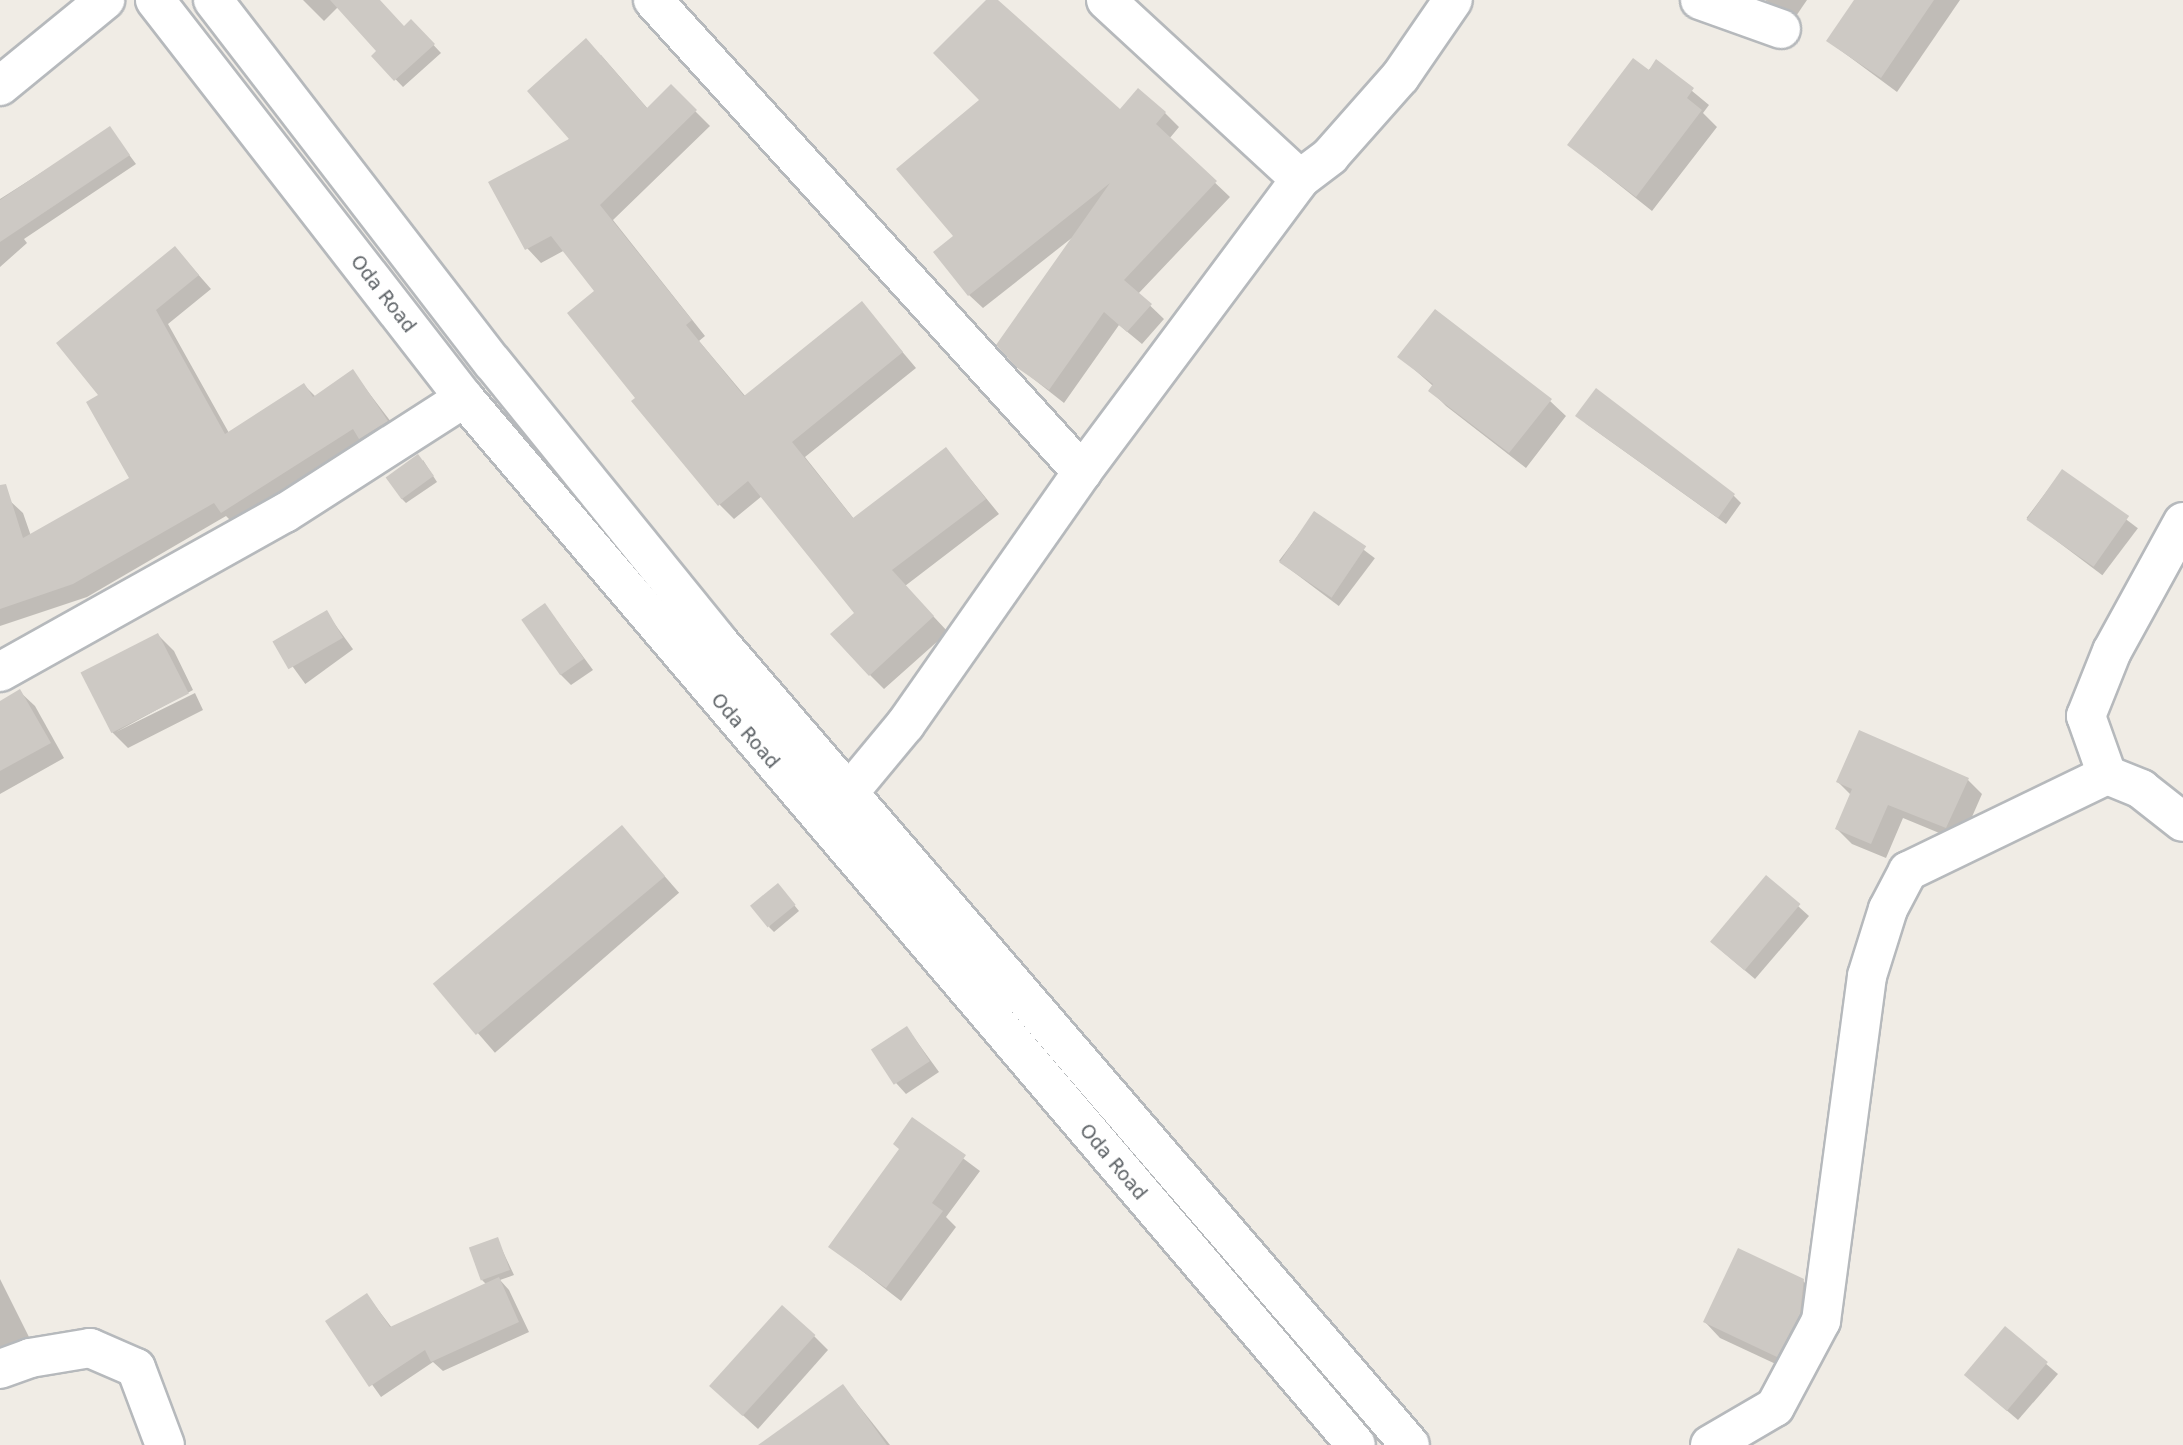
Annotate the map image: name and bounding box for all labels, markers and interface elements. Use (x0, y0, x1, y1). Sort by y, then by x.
street label: Oda Road (346, 251, 420, 337)
street label: Oda Road (706, 689, 784, 773)
street label: Oda Road (1075, 1119, 1151, 1205)

